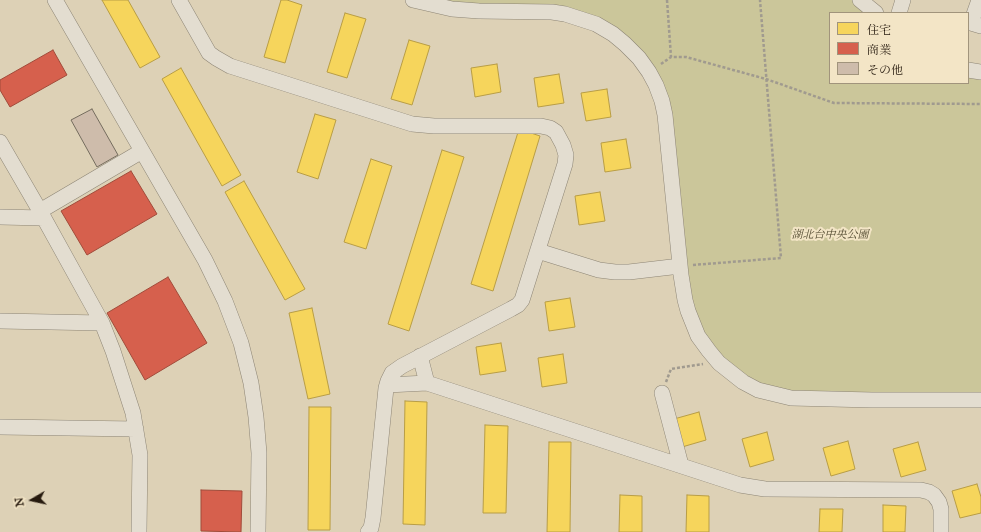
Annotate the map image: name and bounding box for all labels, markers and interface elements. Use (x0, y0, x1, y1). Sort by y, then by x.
legend (829, 12, 969, 84)
text: 住宅 (867, 23, 891, 37)
text: 商業 (867, 43, 891, 57)
text: その他 (867, 63, 903, 77)
park label: 湖北台中央公園 (792, 228, 868, 242)
north arrow (12, 480, 52, 520)
text: N (13, 496, 27, 508)

